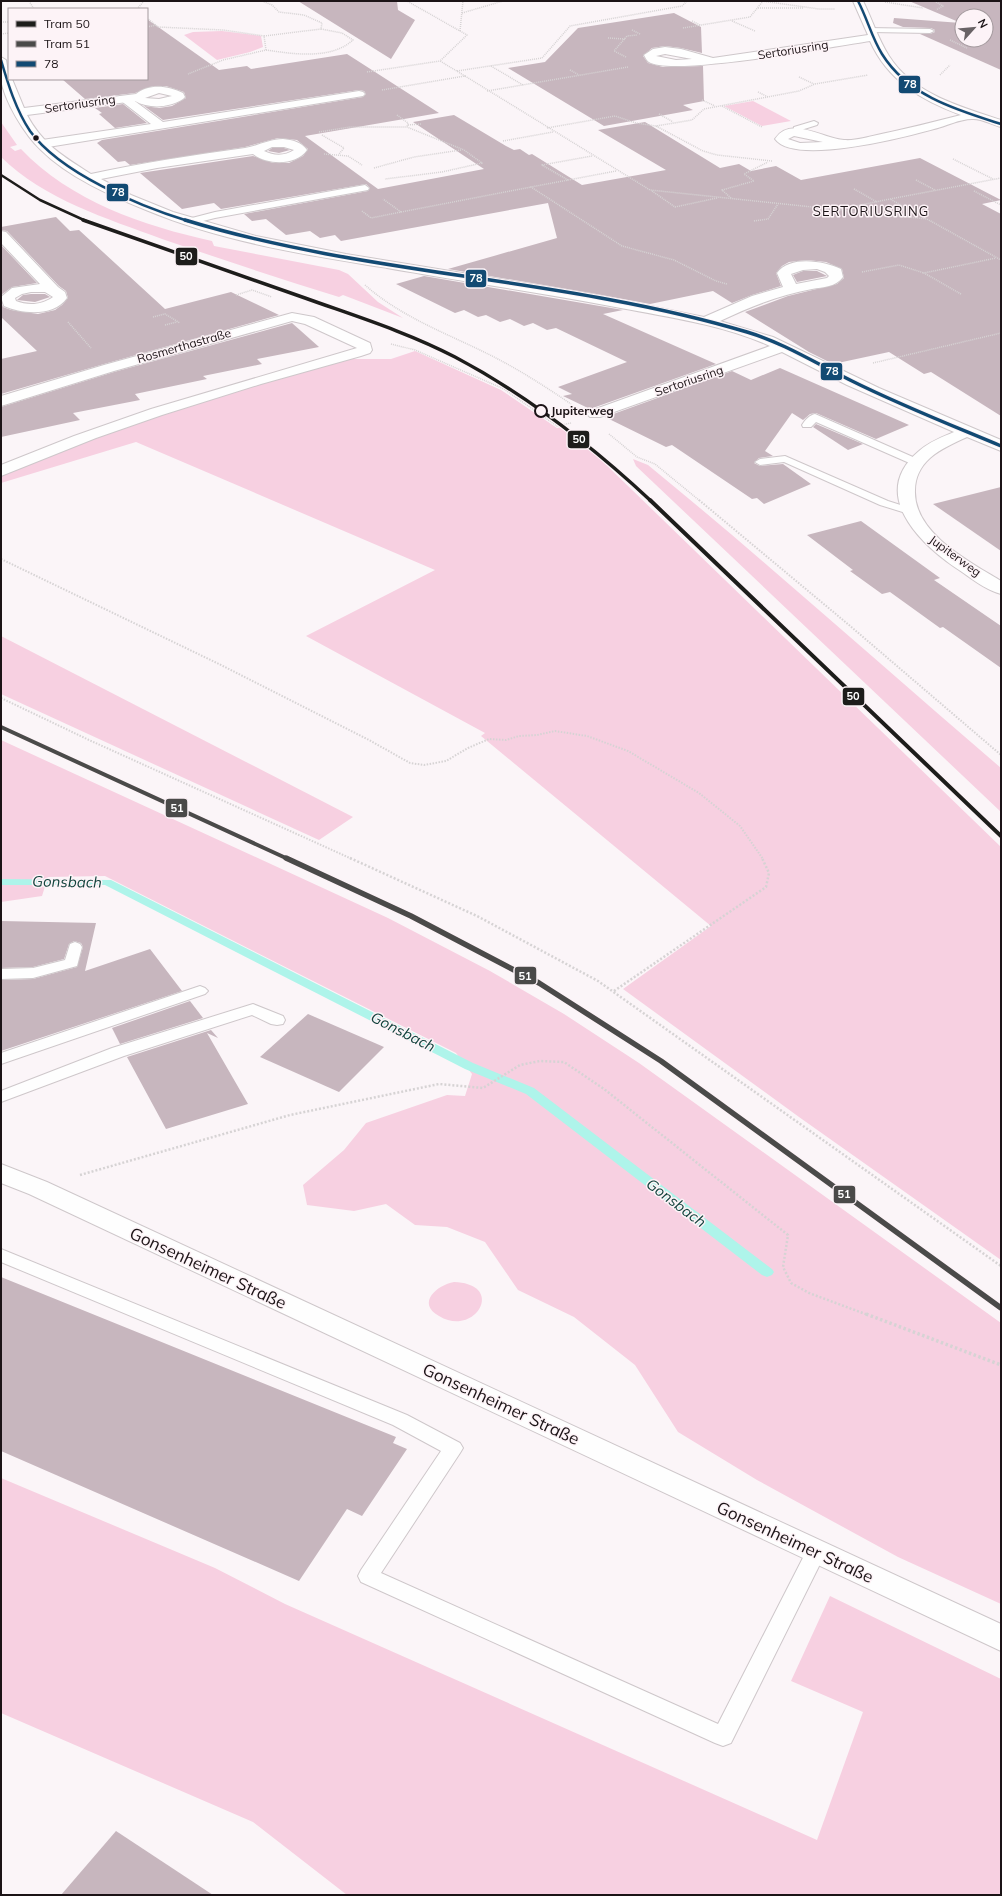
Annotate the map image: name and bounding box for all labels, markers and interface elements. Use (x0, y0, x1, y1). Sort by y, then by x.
legend (8, 8, 148, 80)
north arrow (954, 8, 994, 48)
text: Tram 50 (44, 16, 90, 31)
text: N (975, 17, 991, 30)
text: Tram 51 (44, 36, 90, 51)
street label: Sertoriusring (757, 37, 829, 62)
text: 78 (44, 56, 58, 71)
line badge: 78 (898, 75, 921, 94)
text: 78 (903, 77, 917, 91)
street label: Sertoriusring (44, 91, 116, 116)
unlabelled marker (31, 133, 41, 143)
line badge: 78 (106, 183, 129, 202)
text: 78 (111, 185, 125, 199)
district label: SERTORIUSRING (813, 203, 929, 219)
line badge: 50 (175, 247, 198, 266)
text: 50 (179, 249, 193, 263)
line badge: 78 (465, 269, 487, 288)
text: 78 (469, 271, 483, 285)
street label: Rosmerthastraße (135, 325, 232, 366)
street label: Sertoriusring (653, 362, 725, 399)
line badge: 78 (820, 362, 843, 381)
text: 78 (825, 364, 839, 378)
place label: Jupiterweg (551, 403, 614, 418)
marker: Jupiterweg (534, 404, 548, 418)
line badge: 50 (567, 430, 590, 449)
text: 50 (572, 432, 586, 446)
street label: Jupiterweg (926, 532, 984, 579)
line badge: 50 (842, 687, 865, 706)
text: 50 (846, 689, 860, 703)
line badge: 51 (165, 798, 188, 818)
text: 51 (170, 801, 184, 815)
water label: Gonsbach (32, 871, 102, 892)
line badge: 51 (514, 966, 537, 985)
text: 51 (518, 969, 532, 983)
water label: Gonsbach (368, 1007, 439, 1056)
water label: Gonsbach (643, 1174, 710, 1231)
line badge: 51 (833, 1185, 856, 1204)
text: 51 (837, 1187, 851, 1201)
street label: Gonsenheimer Straße (126, 1222, 290, 1313)
street label: Gonsenheimer Straße (419, 1358, 583, 1449)
street label: Gonsenheimer Straße (713, 1496, 877, 1587)

